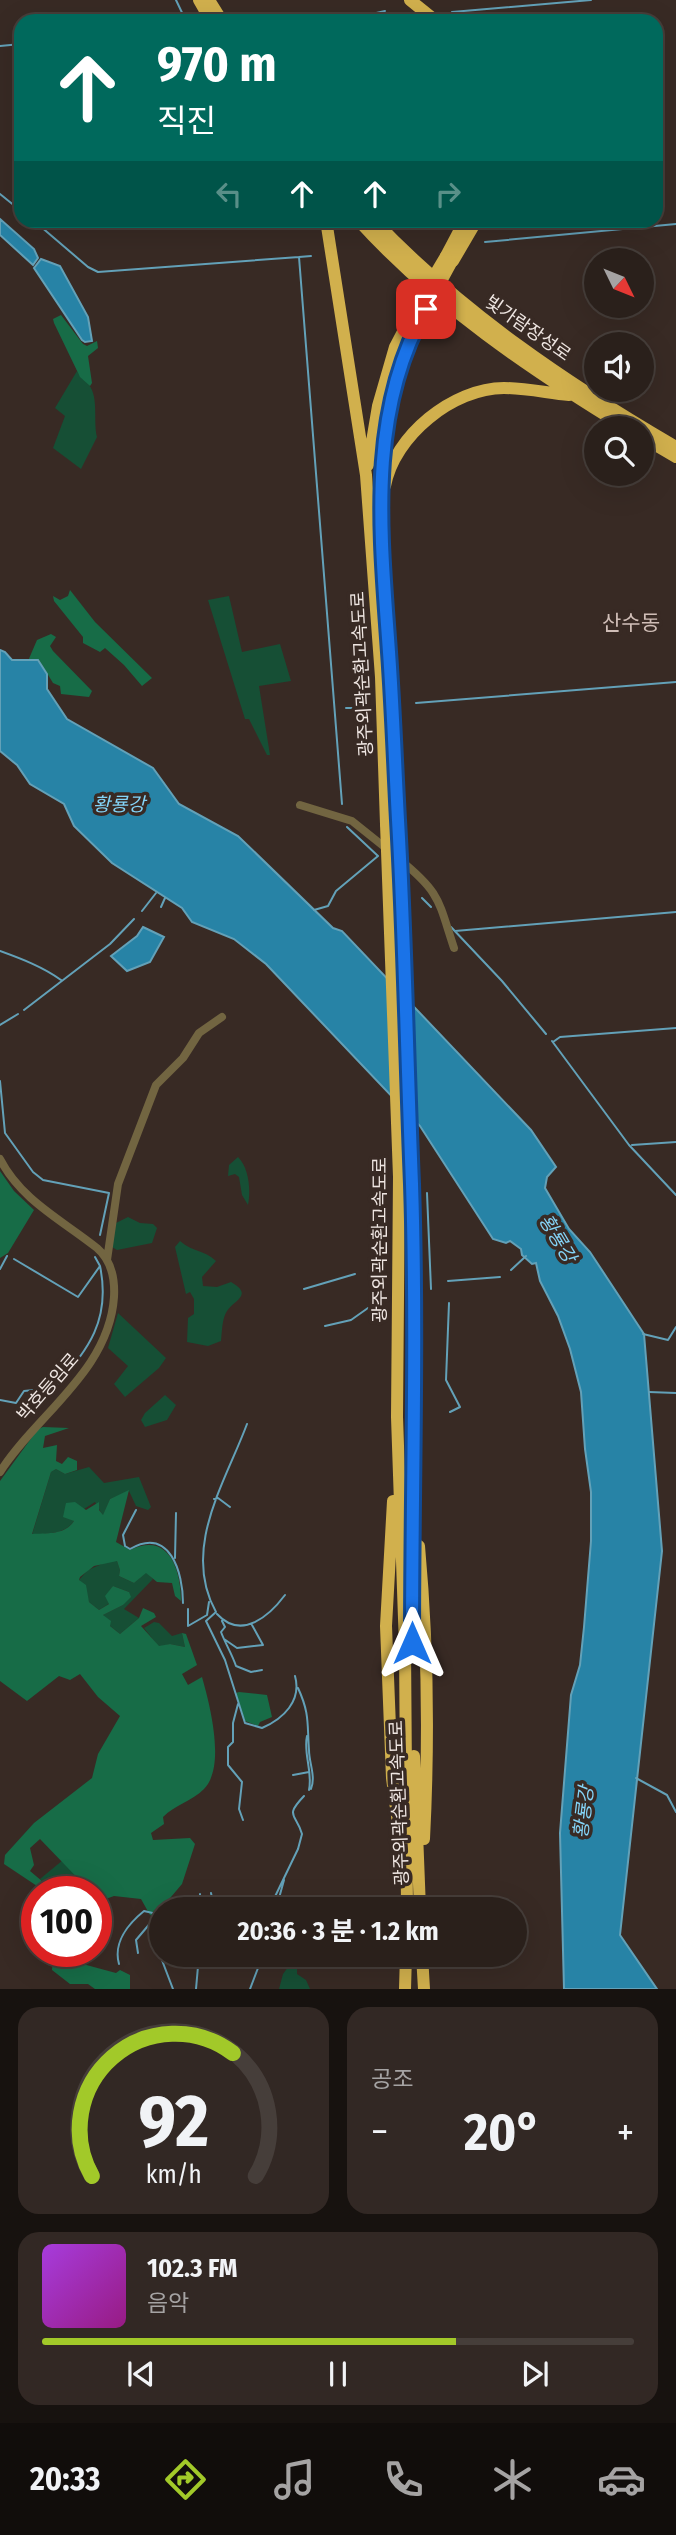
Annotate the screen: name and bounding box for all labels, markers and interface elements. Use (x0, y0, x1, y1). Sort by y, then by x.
text: 970 m (157, 35, 277, 94)
icon: ahead (42, 42, 133, 133)
text: 직진 (157, 102, 216, 140)
icon: left (210, 175, 248, 213)
icon: ahead (283, 175, 321, 213)
icon: ahead (356, 175, 394, 213)
icon: right (429, 175, 467, 213)
north arrow (584, 248, 654, 318)
map controls (584, 248, 654, 486)
pin (396, 279, 456, 339)
icon: arrive (407, 290, 445, 328)
street label: 빛가람장성로 (481, 290, 575, 366)
button: sound (584, 332, 654, 402)
button: search (584, 416, 654, 486)
street label: 광주외곽순환고속도로 (347, 591, 377, 757)
district label: 산수동 (602, 610, 660, 636)
water label: 황룡강 (93, 793, 148, 816)
street label: 광주외곽순환고속도로 (369, 1157, 391, 1323)
water label: 황룡강 (534, 1210, 582, 1269)
street label: 박호등임로 (13, 1349, 83, 1425)
position arrow (375, 1606, 449, 1680)
street label: 광주외곽순환고속도로 (385, 1720, 413, 1886)
water label: 황룡강 (569, 1782, 598, 1839)
speed limit sign: 100 (21, 1876, 112, 1967)
text: 20:36 · 3 분 · 1.2 km (237, 1916, 439, 1947)
text: 공조 (371, 2065, 413, 2093)
text: 92 (138, 2079, 209, 2166)
text: 20° (464, 2101, 541, 2164)
text: − (371, 2109, 388, 2155)
text: + (617, 2109, 634, 2155)
text: km/h (146, 2160, 201, 2190)
text: 102.3 FM (147, 2253, 238, 2284)
text: 음악 (147, 2289, 189, 2317)
icon: previous (122, 2355, 160, 2393)
icon: pause (319, 2355, 357, 2393)
icon: next (516, 2355, 554, 2393)
icon: directions (161, 2455, 210, 2504)
icon: music (270, 2455, 319, 2504)
icon: phone (379, 2455, 428, 2504)
icon: climate (488, 2455, 537, 2504)
icon: car (597, 2455, 646, 2504)
text: 20:33 (30, 2460, 100, 2498)

